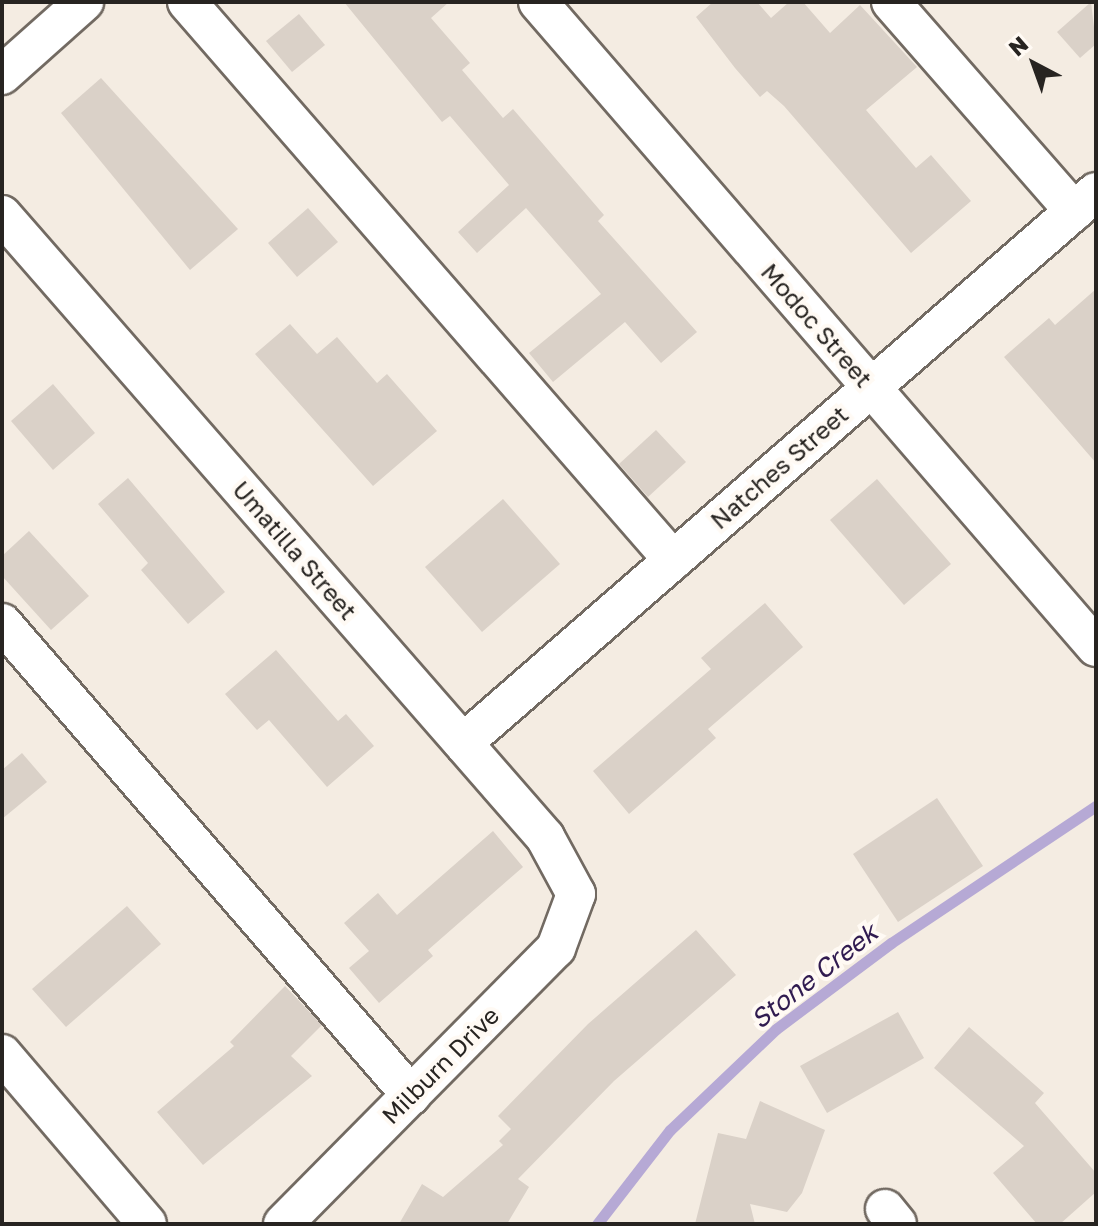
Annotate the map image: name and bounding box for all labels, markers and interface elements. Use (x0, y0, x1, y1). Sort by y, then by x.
north arrow (994, 24, 1074, 104)
text: N (1003, 30, 1033, 61)
street label: Modoc Street (756, 257, 878, 393)
street label: Natches Street (704, 399, 854, 535)
street label: Umatilla Street (227, 475, 363, 625)
water label: Stone Creek (744, 917, 884, 1035)
street label: Milburn Drive (376, 1001, 504, 1129)

